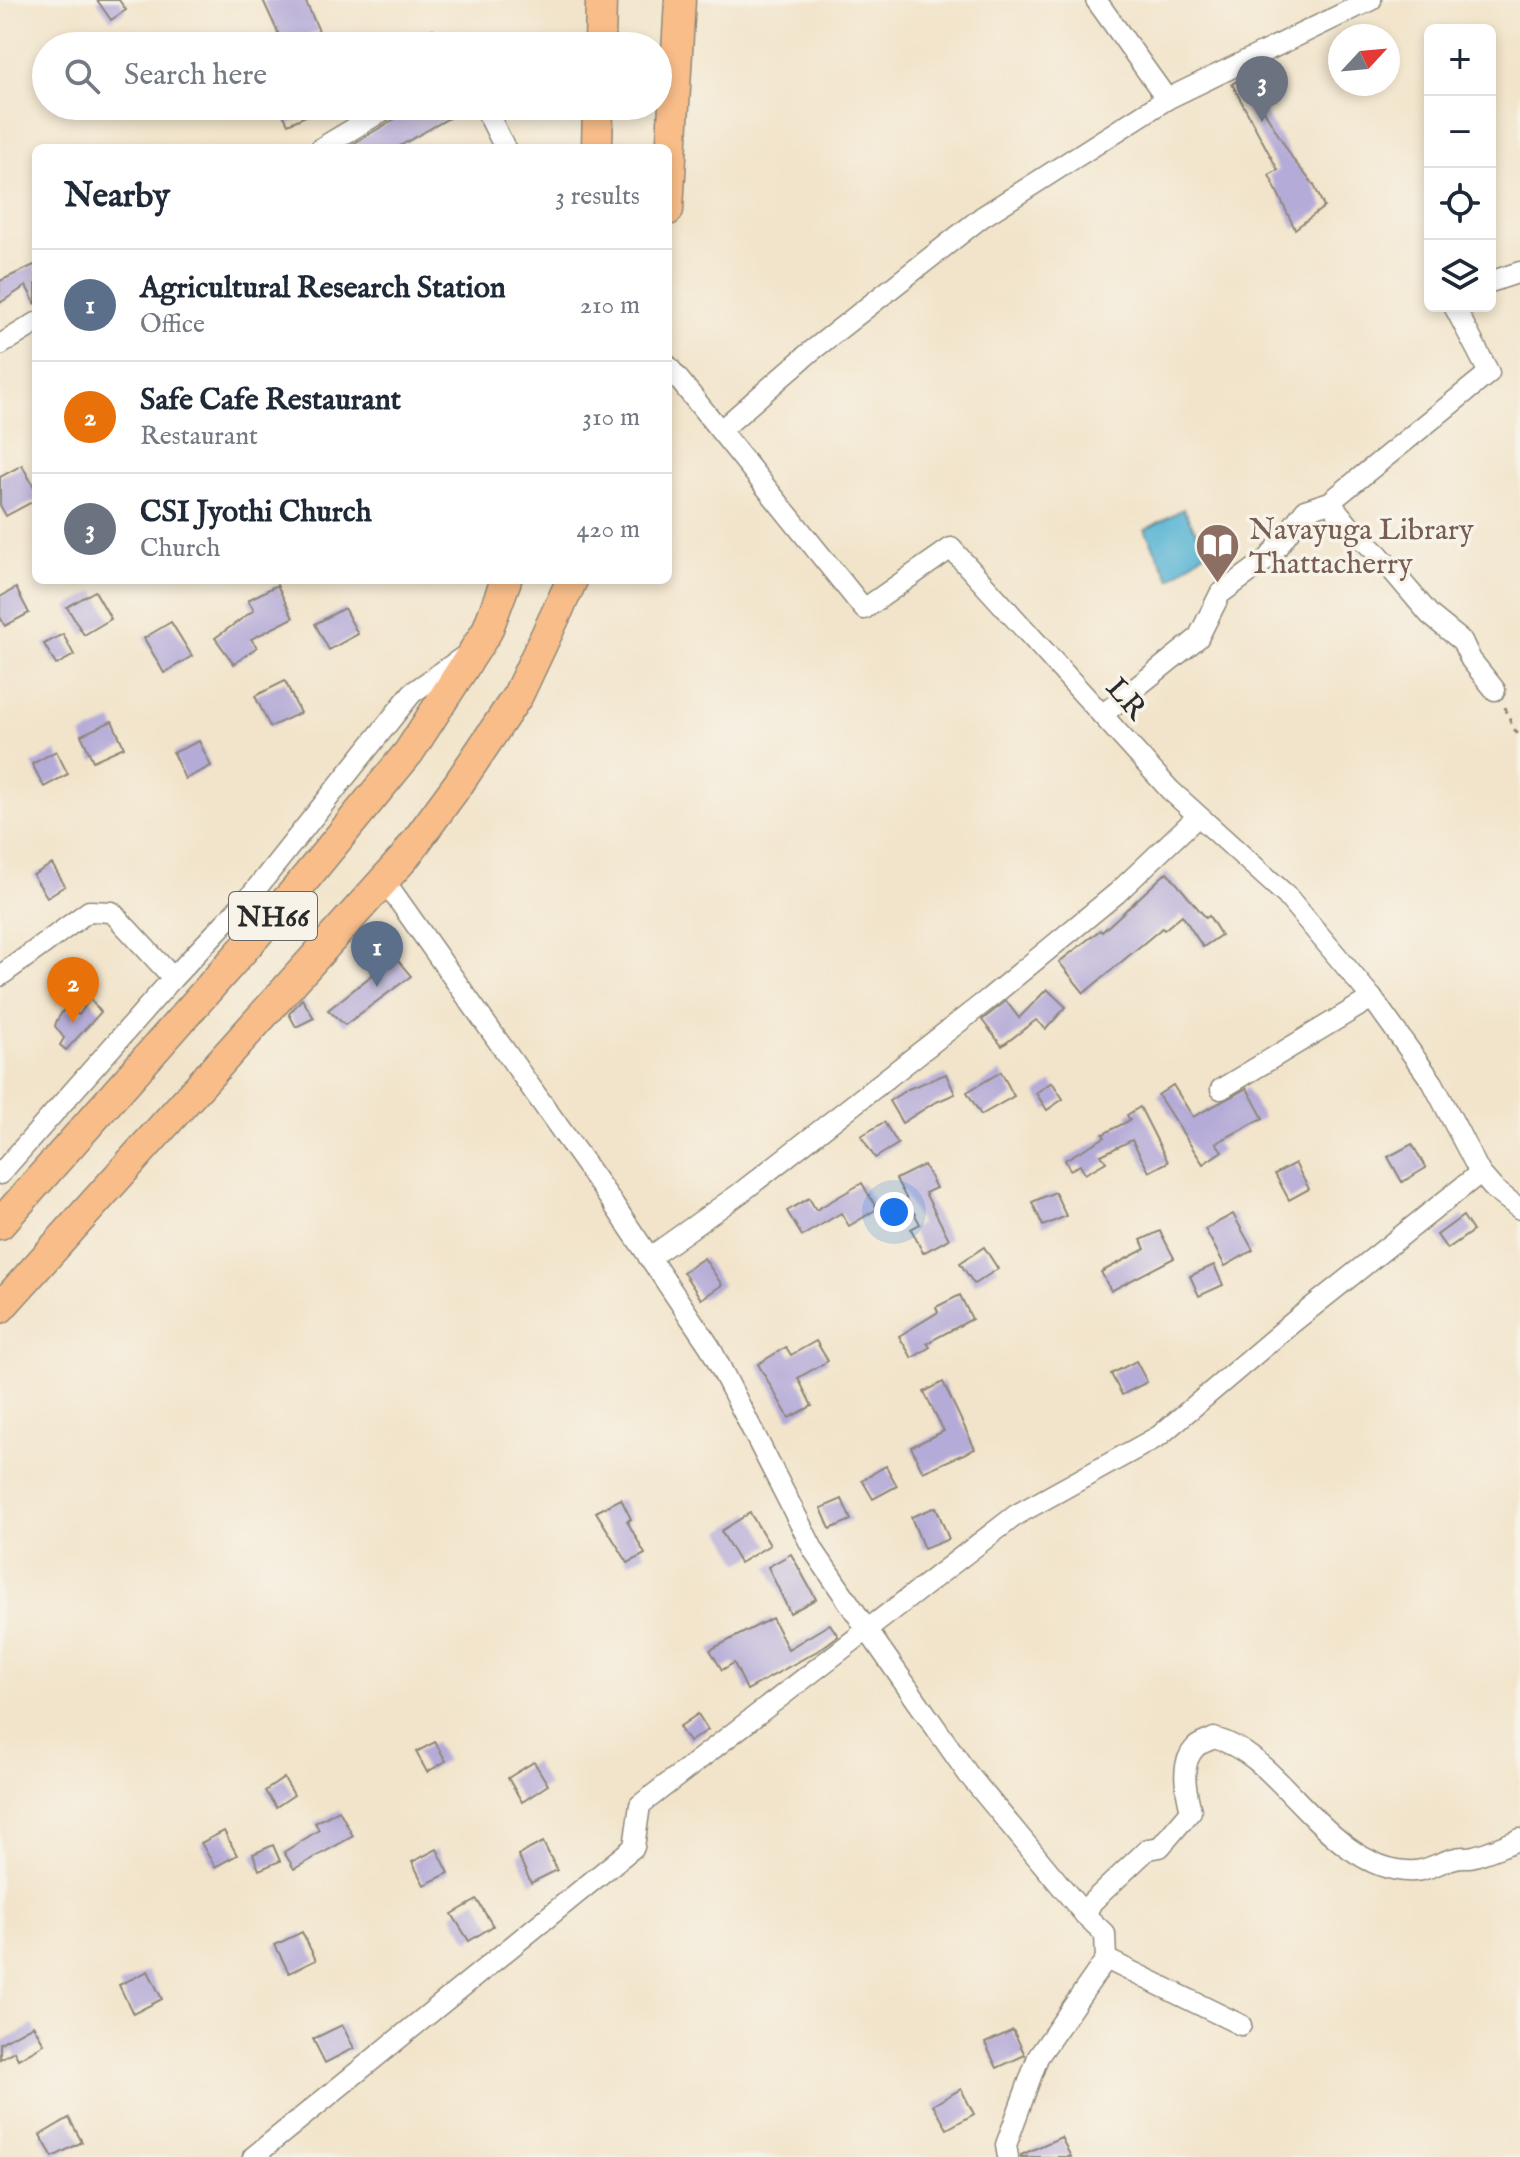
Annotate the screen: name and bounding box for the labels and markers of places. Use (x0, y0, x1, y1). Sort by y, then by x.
pin: 3 (1236, 56, 1288, 122)
place label: Navayuga Library Thattacherry (1249, 512, 1474, 584)
library icon: Navayuga Library Thattacherry (1194, 522, 1242, 585)
pin: 1 (351, 921, 403, 987)
pin: 2 (47, 957, 99, 1023)

